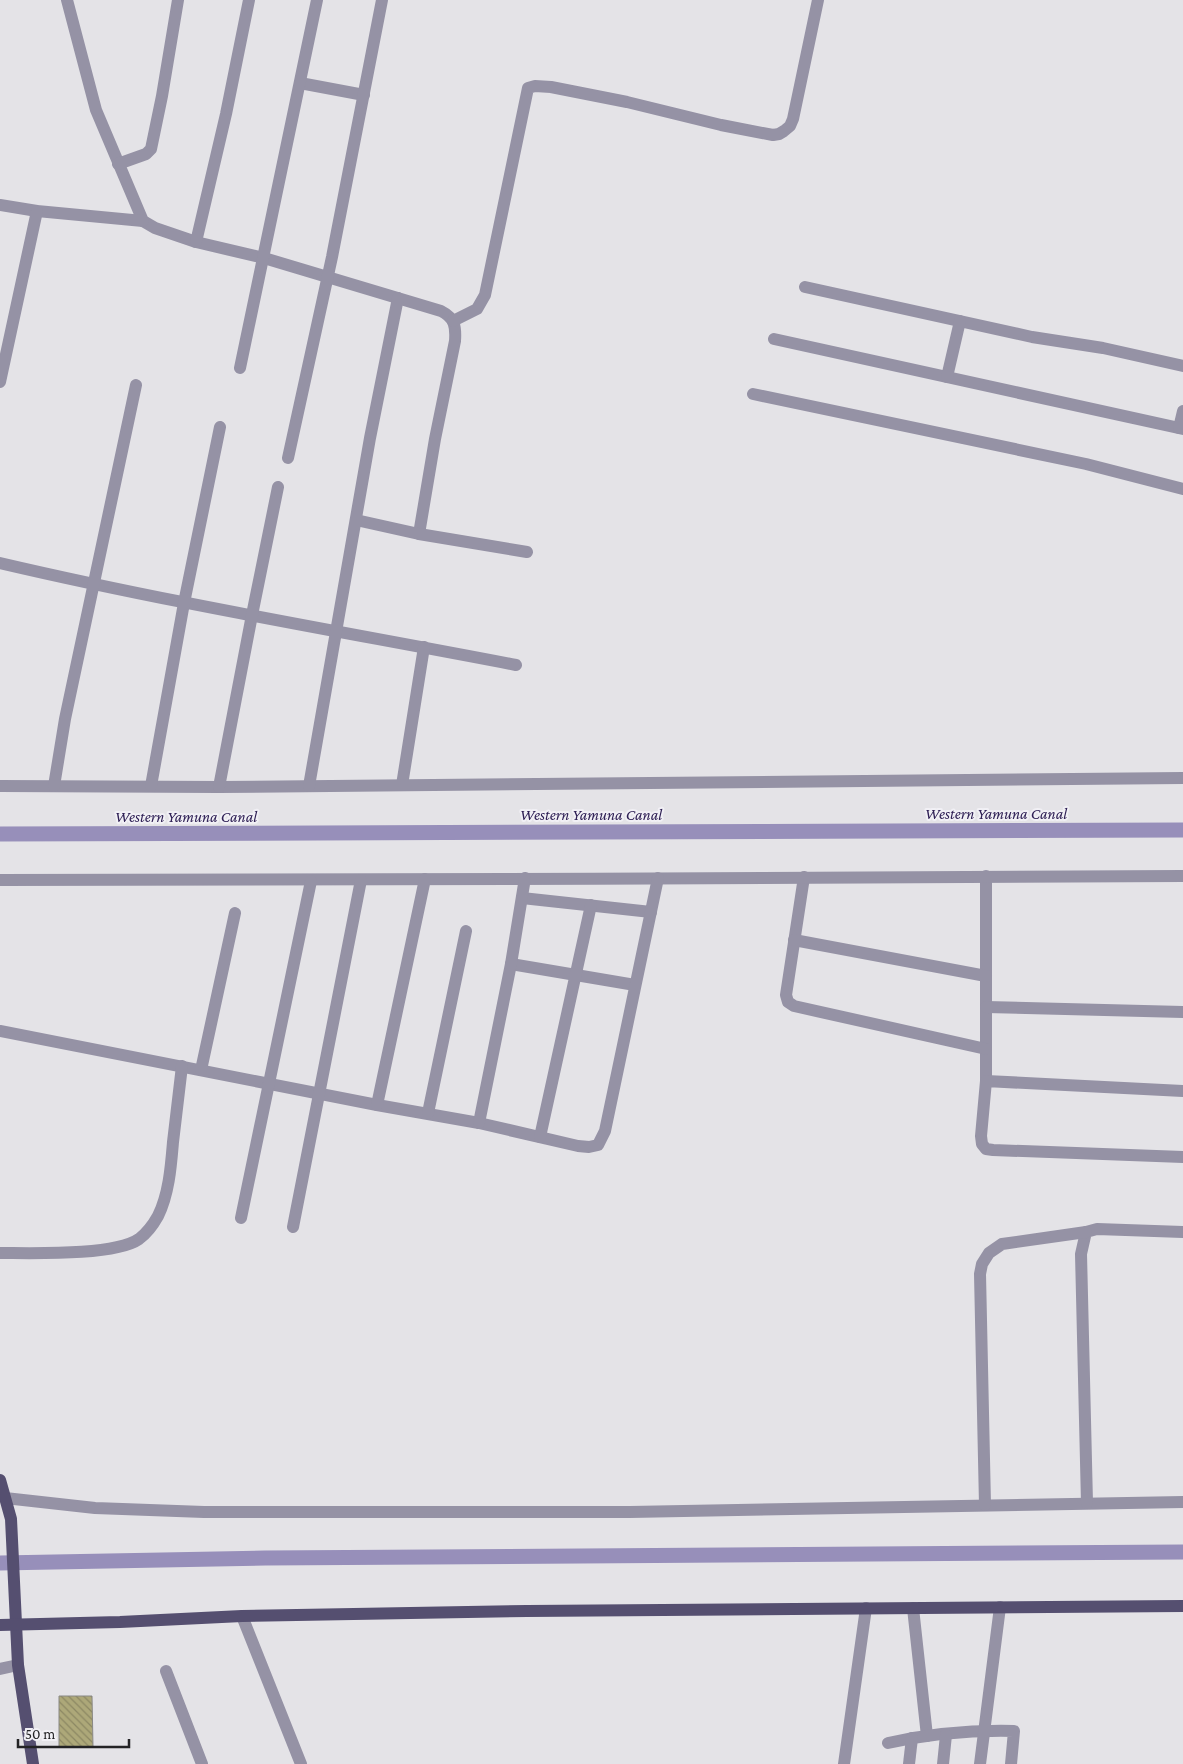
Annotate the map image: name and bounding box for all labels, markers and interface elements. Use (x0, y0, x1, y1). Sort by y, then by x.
water label: Western Yamuna Canal (925, 805, 1068, 822)
water label: Western Yamuna Canal (520, 806, 663, 823)
water label: Western Yamuna Canal (115, 808, 258, 825)
scale bar (18, 1716, 129, 1748)
text: 50 m (25, 1726, 55, 1742)

